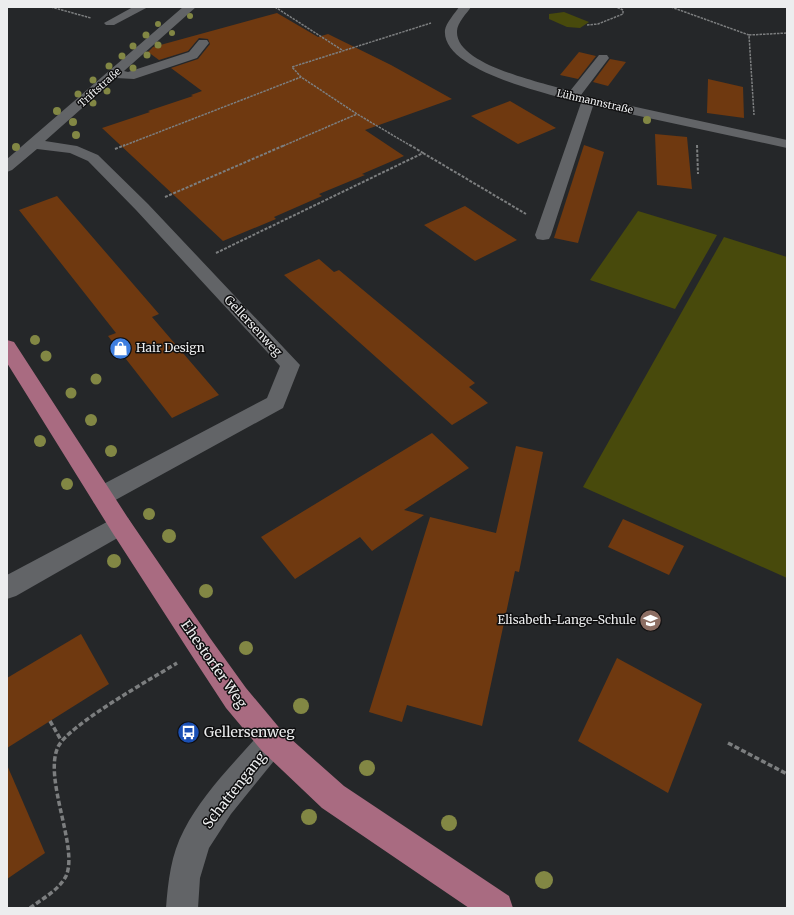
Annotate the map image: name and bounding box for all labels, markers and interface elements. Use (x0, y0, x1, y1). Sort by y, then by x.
street label: Triftstraße (75, 65, 123, 110)
street label: Lühmannstraße (555, 86, 634, 117)
street label: Gellersenweg (221, 292, 286, 360)
shop icon: Hair Design (108, 335, 134, 361)
place label: Hair Design (136, 340, 205, 355)
school or university icon: Elisabeth-Lange-Schule (638, 607, 664, 633)
place label: Elisabeth-Lange-Schule (497, 612, 636, 627)
street label: Ehestorfer Weg (177, 617, 251, 712)
bus stop icon: Gellersenweg (176, 719, 202, 745)
place label: Gellersenweg (204, 723, 295, 741)
street label: Schattengang (198, 748, 270, 832)

